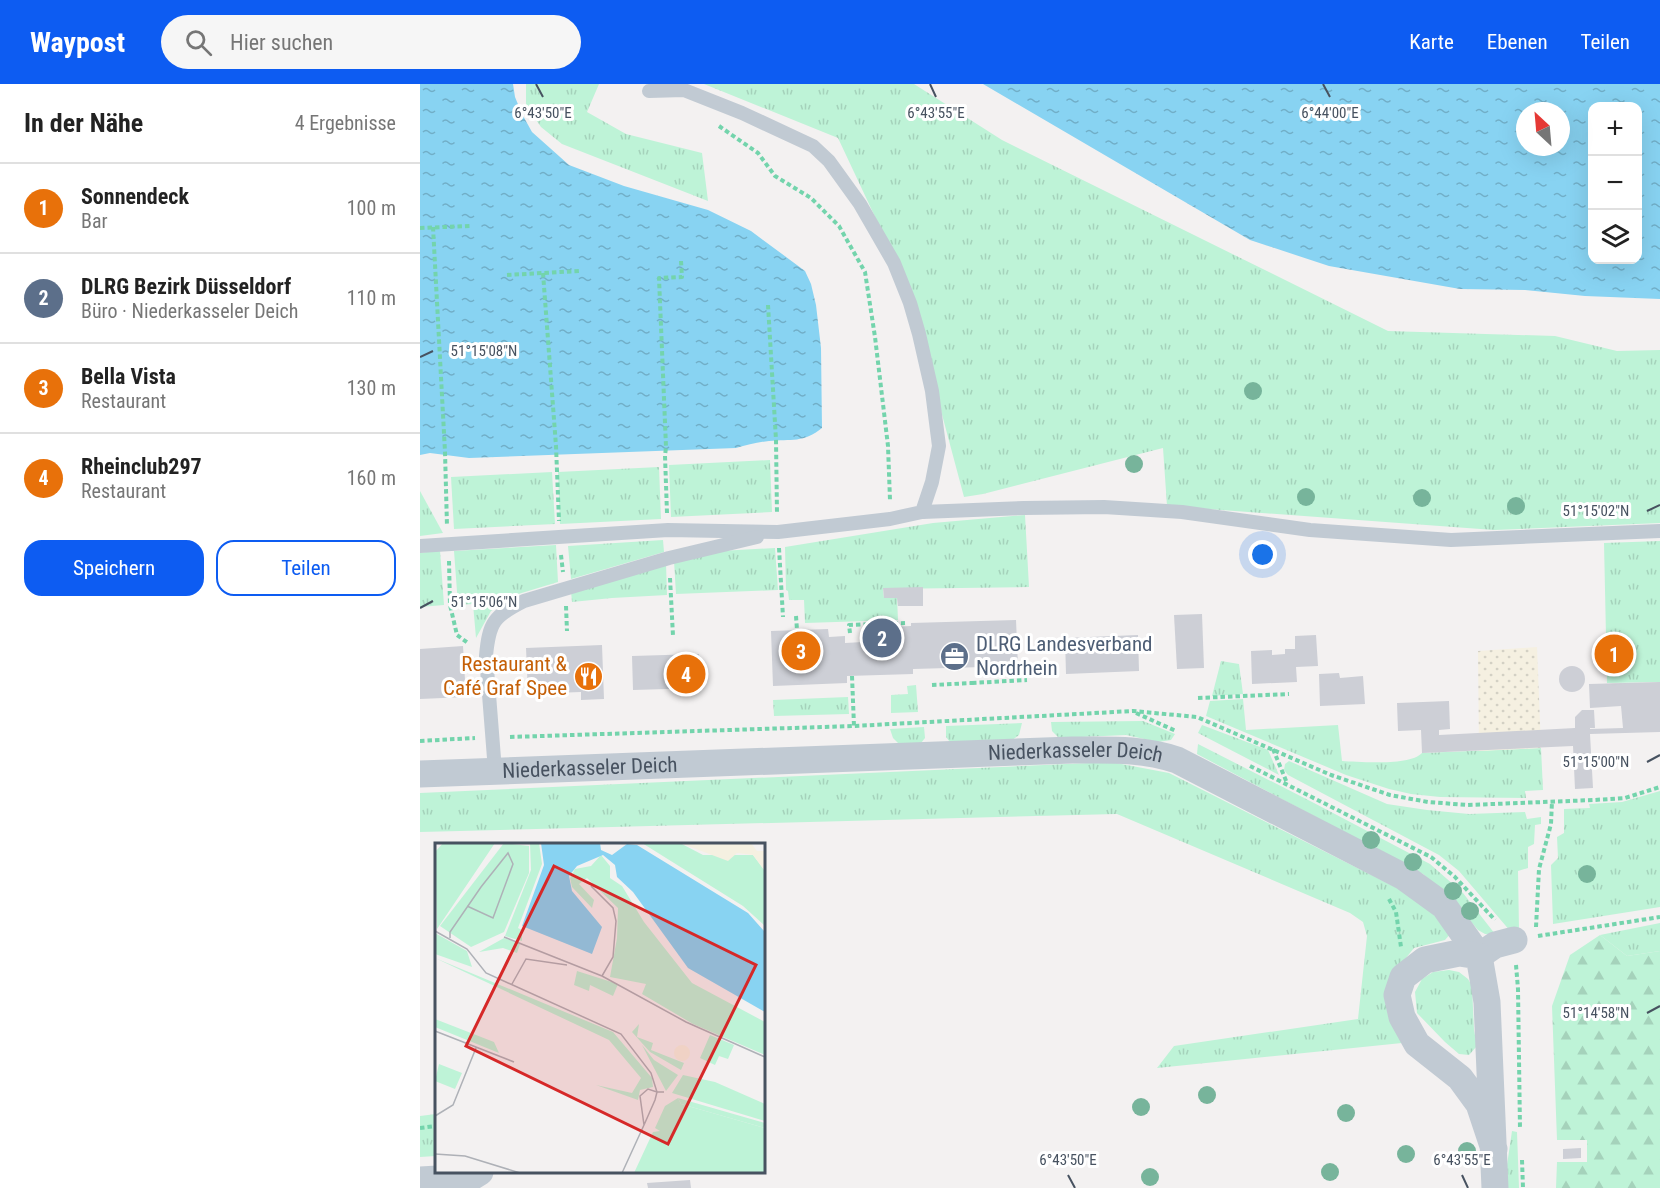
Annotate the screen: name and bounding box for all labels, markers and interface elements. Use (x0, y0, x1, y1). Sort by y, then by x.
search box (161, 15, 581, 69)
text: Waypost (30, 26, 125, 59)
icon: search (182, 26, 215, 59)
text: Hier suchen (230, 30, 333, 55)
text: Karte (1409, 30, 1454, 54)
text: Ebenen (1487, 30, 1548, 54)
text: Teilen (1581, 30, 1630, 54)
north arrow (1516, 102, 1570, 156)
map controls (1588, 102, 1642, 264)
button: + (1588, 102, 1642, 156)
text: 6°43'50"E (514, 104, 572, 122)
text: 6°43'55"E (907, 104, 965, 122)
text: 6°44'00"E (1301, 104, 1359, 122)
text: In der Nähe (24, 108, 143, 138)
text: 4 Ergebnisse (295, 111, 396, 135)
button: − (1588, 156, 1642, 210)
text: Sonnendeck (81, 184, 189, 209)
text: 1 (38, 196, 49, 220)
text: 100 m (347, 196, 396, 220)
text: Bar (81, 209, 108, 233)
button: layers (1588, 210, 1642, 264)
text: DLRG Bezirk Düsseldorf (81, 274, 291, 299)
text: 2 (38, 286, 49, 310)
text: 110 m (347, 286, 396, 310)
text: Büro · Niederkasseler Deich (81, 299, 298, 323)
text: 51°15'08"N (451, 342, 517, 360)
text: Bella Vista (81, 364, 176, 389)
text: 3 (38, 376, 49, 400)
text: 130 m (347, 376, 396, 400)
text: Restaurant (81, 389, 166, 413)
text: Rheinclub297 (81, 454, 202, 479)
text: 4 (38, 466, 49, 490)
text: 160 m (347, 466, 396, 490)
text: Restaurant (81, 479, 166, 503)
text: 51°15'02"N (1563, 502, 1629, 520)
button: Speichern (24, 540, 204, 596)
button: Teilen (216, 540, 396, 596)
your location (1248, 540, 1277, 569)
text: 51°15'06"N (451, 593, 517, 611)
pin: 2 (862, 616, 902, 660)
pin: 3 (782, 628, 820, 674)
place label: DLRG Landesverband Nordrhein (976, 632, 1153, 680)
pin: 1 (1594, 632, 1634, 676)
office icon: DLRG Landesverband Nordrhein (939, 640, 971, 672)
place label: Restaurant & Café Graf Spee (443, 652, 568, 700)
pin: 4 (666, 652, 706, 696)
restaurant icon: Restaurant & Café Graf Spee (572, 660, 604, 692)
street label: Niederkasseler Deich (988, 738, 1165, 768)
street label: Niederkasseler Deich (502, 753, 678, 783)
text: 51°15'00"N (1563, 753, 1629, 771)
inset map (435, 843, 765, 1173)
text: 51°14'58"N (1563, 1004, 1629, 1022)
text: 6°43'50"E (1039, 1151, 1097, 1169)
text: 6°43'55"E (1433, 1151, 1491, 1169)

